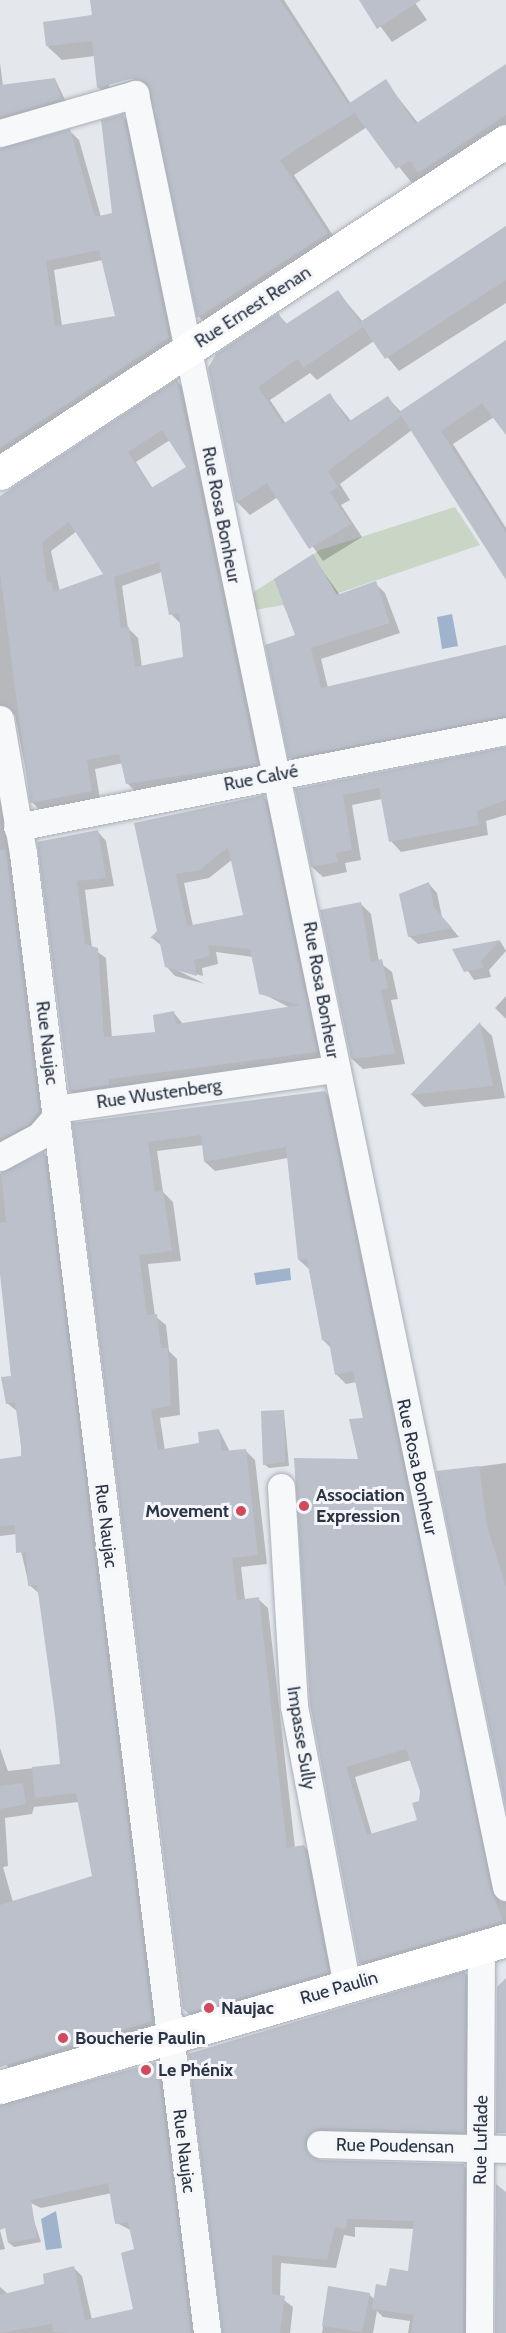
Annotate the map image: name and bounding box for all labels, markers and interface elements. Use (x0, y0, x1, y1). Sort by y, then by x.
street label: Rue Ernest Renan (191, 261, 315, 353)
street label: Rue Rosa Bonheur (197, 445, 245, 585)
street label: Rue Calvé (222, 760, 300, 796)
street label: Rue Rosa Bonheur (298, 920, 344, 1060)
street label: Rue Naujac (31, 1000, 63, 1086)
street label: Rue Wustenberg (95, 1075, 223, 1113)
street label: Rue Rosa Bonheur (392, 1397, 442, 1537)
street label: Rue Naujac (90, 1483, 122, 1569)
place label: Association Expression (316, 1485, 405, 1528)
marker: Association Expression (297, 1499, 311, 1513)
place label: Movement (145, 1500, 229, 1522)
marker: Movement (234, 1504, 248, 1518)
street label: Impasse Sully (282, 1685, 320, 1791)
street label: Rue Paulin (298, 1967, 380, 2009)
place label: Naujac (221, 1997, 274, 2019)
marker: Naujac (202, 2001, 216, 2015)
place label: Boucherie Paulin (75, 2027, 206, 2049)
marker: Boucherie Paulin (56, 2031, 70, 2045)
place label: Le Phénix (158, 2059, 233, 2081)
marker: Le Phénix (139, 2063, 153, 2077)
street label: Rue Luflade (469, 2095, 493, 2185)
street label: Rue Naujac (168, 2108, 200, 2194)
street label: Rue Poudensan (336, 2134, 454, 2158)

